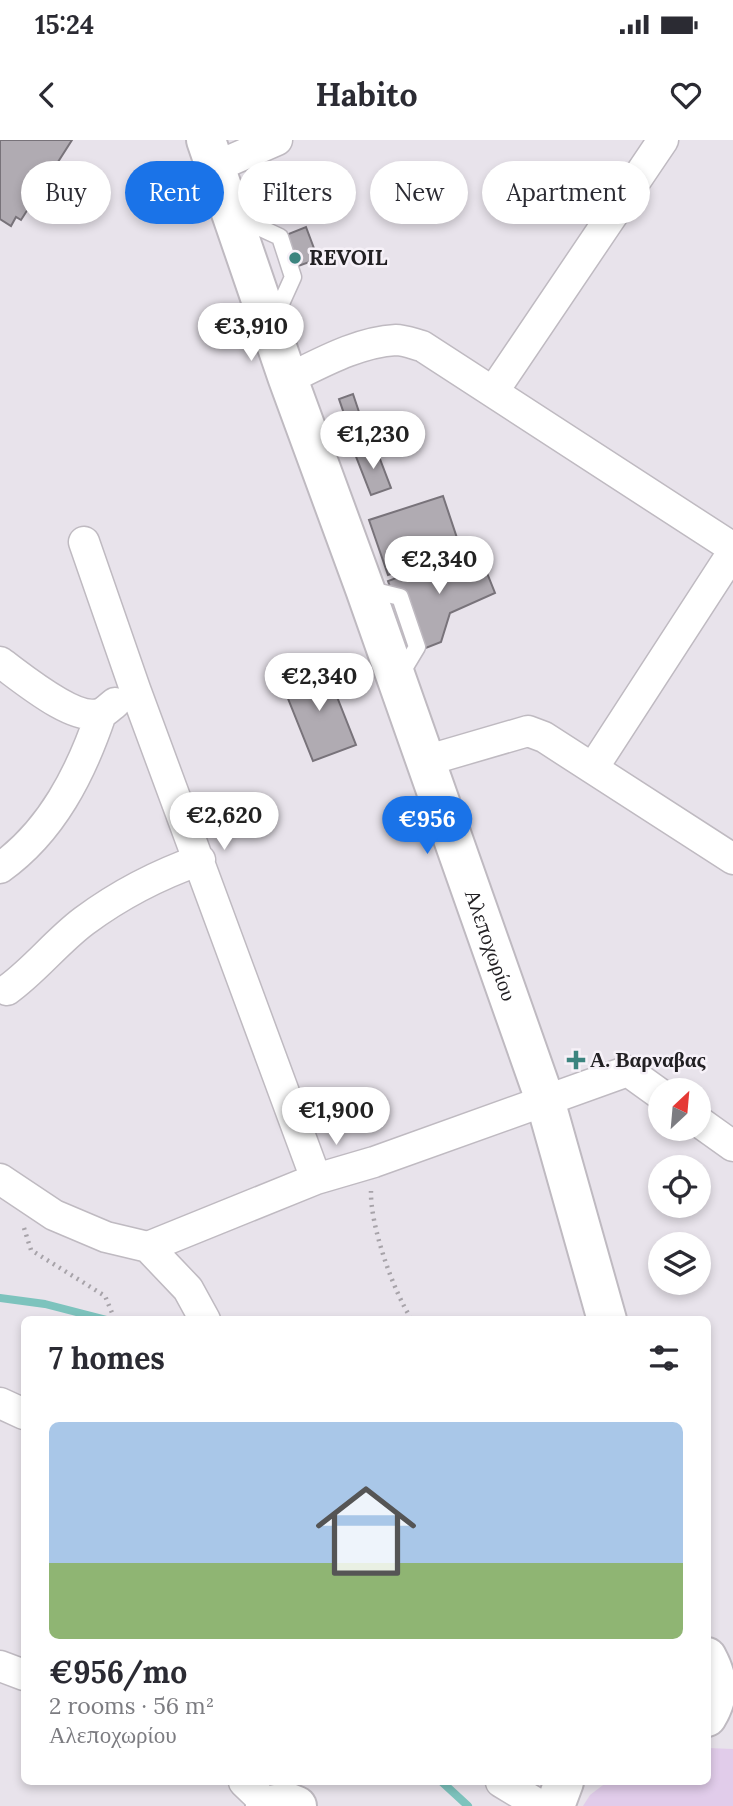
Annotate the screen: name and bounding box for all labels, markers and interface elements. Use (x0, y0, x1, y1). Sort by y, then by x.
text: 15:24 (35, 8, 94, 41)
text: Habito (315, 74, 418, 115)
icon: back (28, 76, 66, 114)
icon: heart (667, 76, 705, 114)
chip: Buy (21, 161, 111, 224)
chip: Rent (125, 161, 224, 224)
chip: Filters (238, 161, 356, 224)
chip: New (370, 161, 468, 224)
chip: Apartment (482, 161, 650, 224)
place label: REVOIL (309, 244, 388, 271)
marker: REVOIL (287, 250, 303, 266)
pin: €3,910 (194, 304, 308, 363)
text: €3,910 (214, 311, 288, 340)
pin: €1,230 (316, 412, 430, 471)
text: €1,230 (336, 419, 410, 448)
pin: €2,340 (382, 536, 496, 596)
text: €2,340 (401, 544, 477, 573)
pin: €2,340 (262, 654, 376, 713)
text: €2,340 (281, 661, 357, 690)
pin: €2,620 (167, 792, 281, 852)
pin: €956 (386, 796, 468, 856)
text: €2,620 (186, 800, 262, 829)
text: €956 (398, 804, 456, 833)
street label: Αλεποχωρίου (459, 886, 523, 1005)
place label: Α. Βαρναβας (590, 1046, 706, 1073)
marker: Α. Βαρναβας (568, 1052, 584, 1068)
north arrow (648, 1078, 710, 1141)
map controls (648, 1078, 711, 1295)
pin: €1,900 (279, 1088, 393, 1147)
text: €1,900 (298, 1095, 374, 1124)
button: locate (648, 1155, 711, 1218)
button: layers (648, 1232, 711, 1295)
text: 7 homes (49, 1339, 165, 1377)
icon: filters (645, 1339, 683, 1377)
icon: home (303, 1468, 429, 1594)
text: €956/mo (49, 1653, 187, 1691)
text: 2 rooms · 56 m² (49, 1691, 214, 1720)
text: Αλεποχωρίου (49, 1720, 177, 1749)

